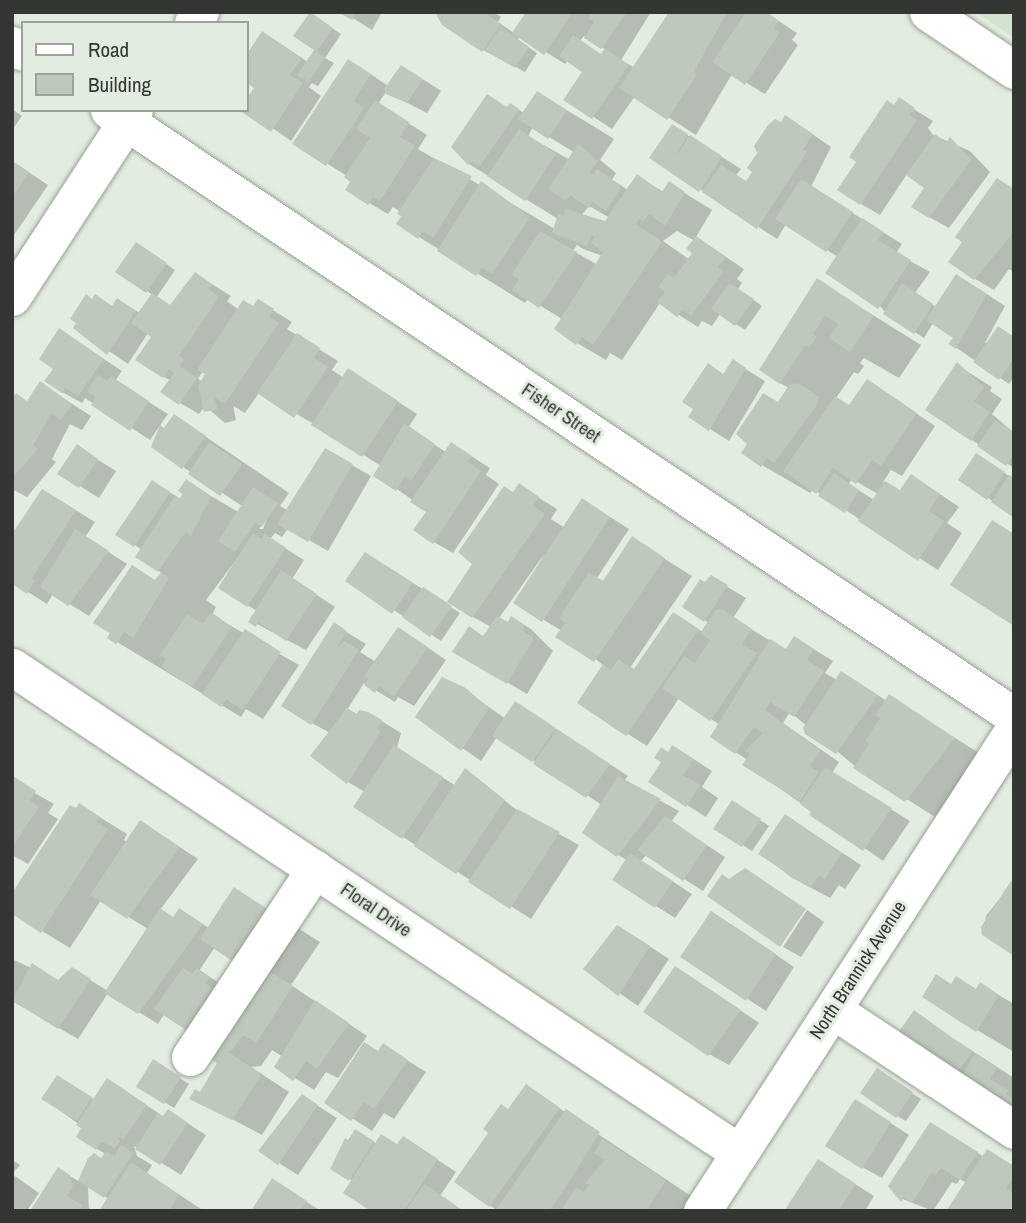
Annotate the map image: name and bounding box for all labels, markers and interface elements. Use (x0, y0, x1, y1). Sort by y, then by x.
legend (21, 21, 248, 112)
text: Road (88, 35, 129, 64)
text: Building (88, 70, 151, 99)
street label: Fisher Street (517, 378, 605, 448)
street label: Floral Drive (336, 878, 416, 942)
street label: North Brannick Avenue (805, 896, 911, 1044)

